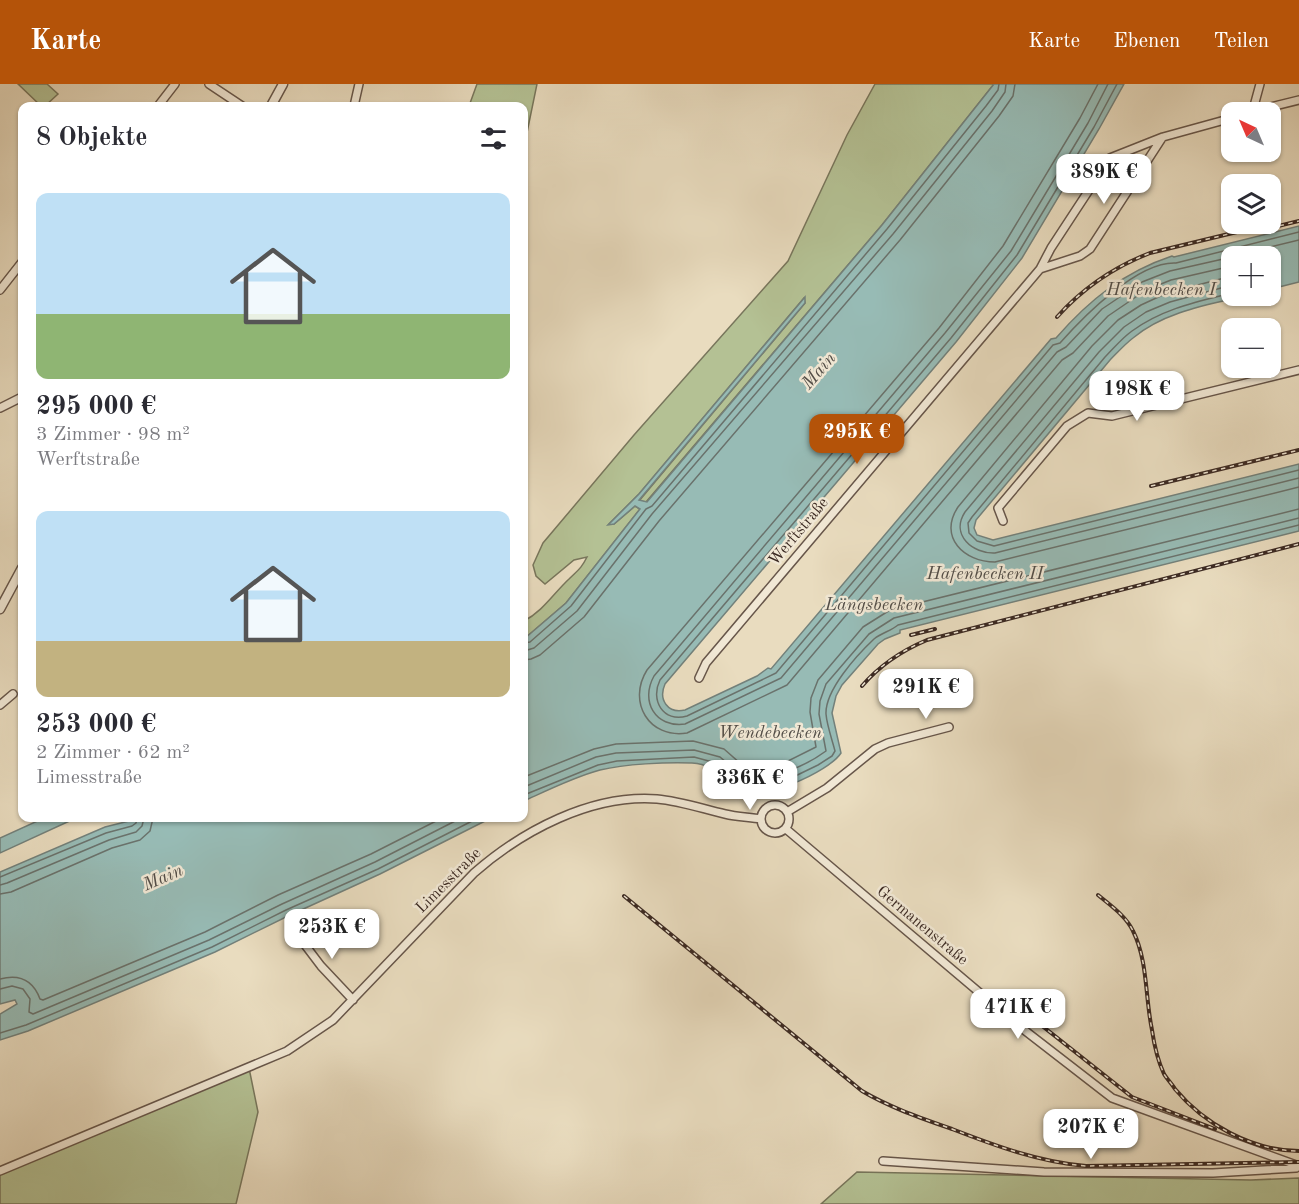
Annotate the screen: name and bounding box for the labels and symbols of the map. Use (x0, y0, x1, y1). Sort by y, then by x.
north arrow (1221, 102, 1281, 162)
pin: 389K € (1055, 154, 1153, 205)
water label: Hafenbecken I (1105, 281, 1218, 299)
water label: Main (798, 349, 840, 394)
pin: 198K € (1088, 371, 1186, 422)
pin: 295K € (808, 414, 906, 465)
street label: Werftstraße (766, 495, 832, 569)
water label: Hafenbecken II (925, 565, 1045, 583)
water label: Längsbecken (824, 596, 923, 614)
pin: 291K € (877, 669, 975, 720)
water label: Wendebecken (718, 724, 822, 742)
pin: 336K € (701, 760, 799, 811)
street label: Limesstraße (413, 845, 485, 917)
water label: Main (139, 861, 186, 895)
street label: Germanenstraße (873, 883, 971, 969)
pin: 253K € (283, 909, 381, 960)
pin: 471K € (969, 989, 1067, 1040)
pin: 207K € (1042, 1109, 1140, 1160)

